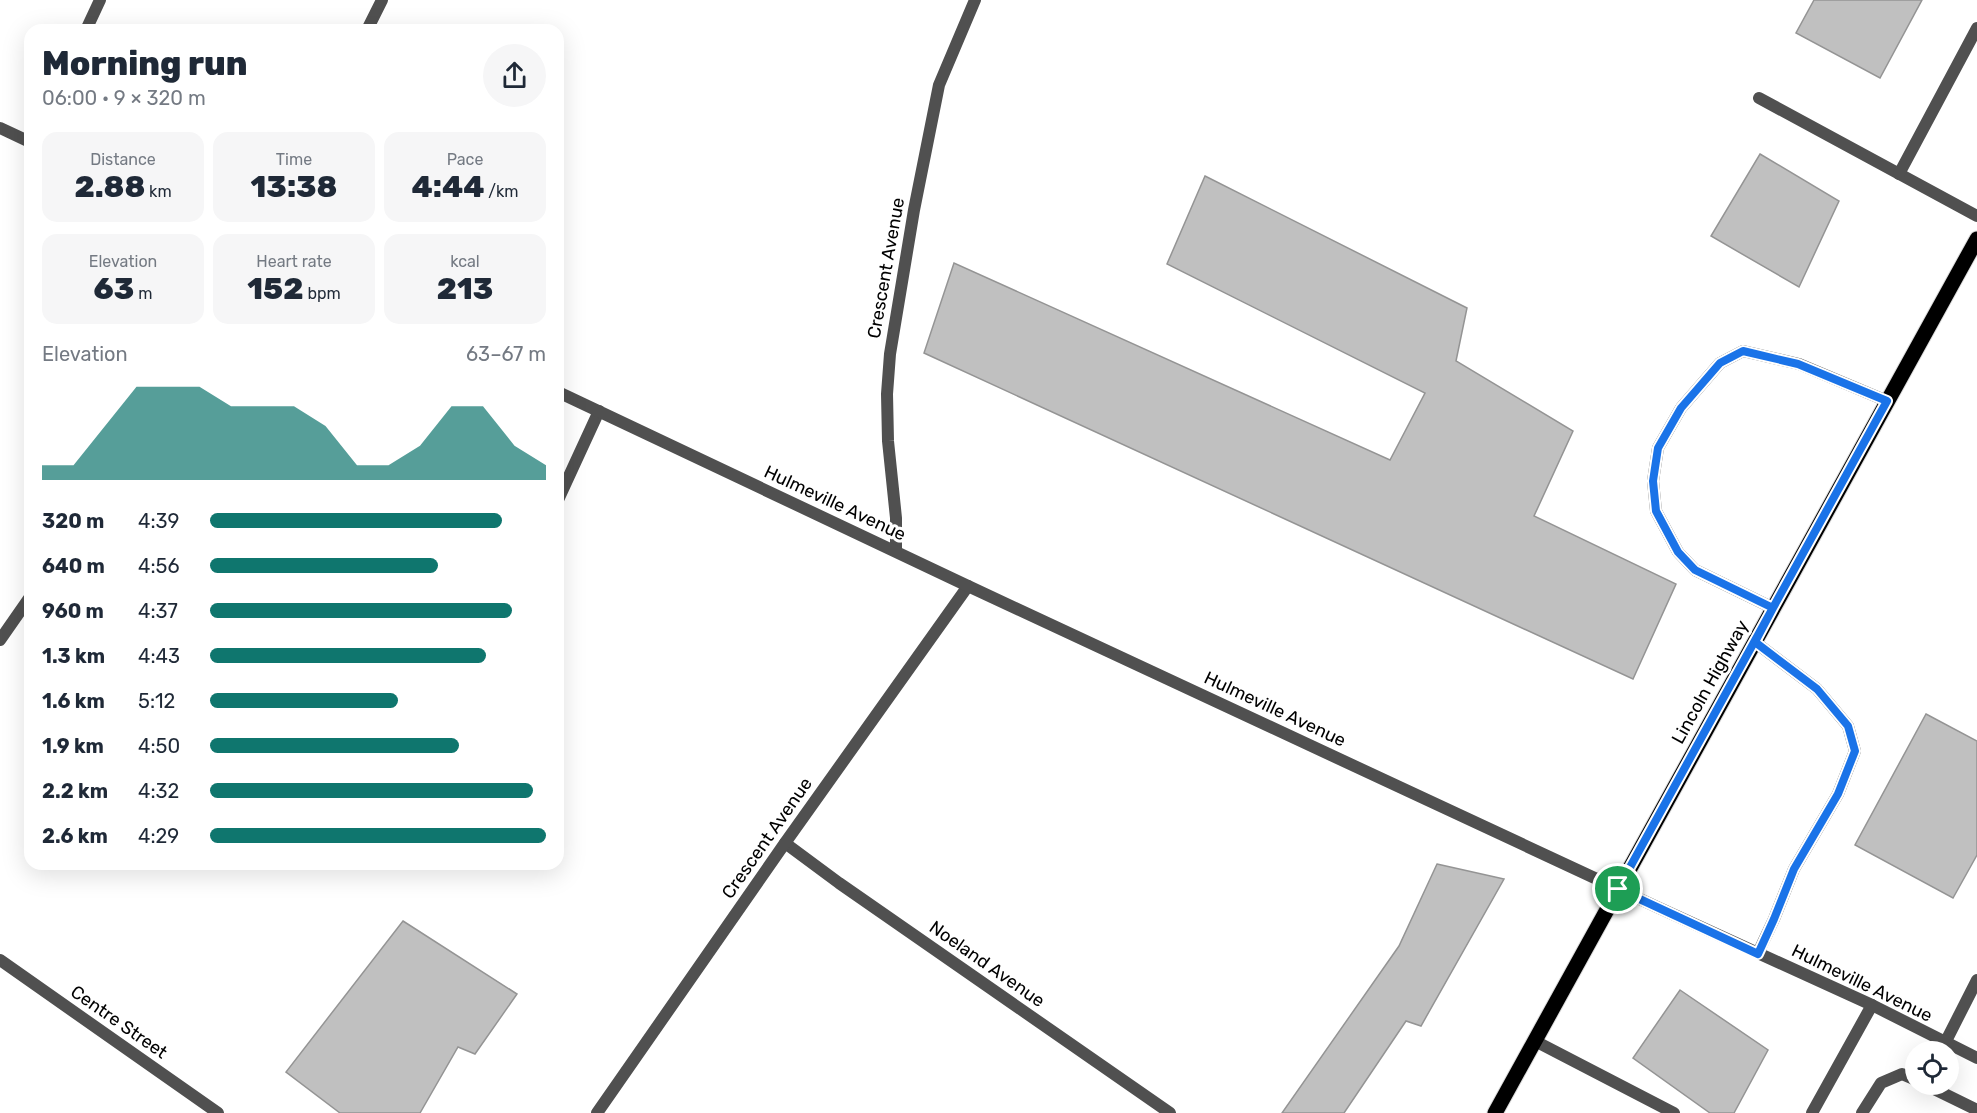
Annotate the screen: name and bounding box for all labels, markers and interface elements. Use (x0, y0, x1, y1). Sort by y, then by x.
text: Morning run (42, 44, 247, 83)
button: share (483, 44, 546, 107)
text: 06:00 · 9 × 320 m (42, 86, 206, 110)
text: Distance (90, 150, 156, 169)
text: Time (276, 150, 312, 169)
text: Pace (447, 150, 483, 169)
text: 2.88 (74, 169, 145, 205)
text: 13:38 (251, 169, 337, 205)
text: 4:44 (411, 169, 484, 205)
text: km (145, 182, 172, 201)
text: /km (484, 182, 519, 201)
street label: Crescent Avenue (863, 196, 909, 340)
text: Elevation (89, 252, 157, 271)
text: Heart rate (256, 252, 332, 271)
text: kcal (450, 252, 480, 271)
text: 63 (94, 271, 134, 307)
text: 152 (247, 271, 303, 307)
text: 213 (437, 271, 493, 307)
text: m (134, 284, 152, 303)
text: bpm (303, 284, 341, 303)
text: Elevation (42, 342, 128, 366)
text: 63–67 m (466, 342, 546, 366)
street label: Hulmeville Avenue (761, 460, 909, 546)
text: 320 m (42, 509, 104, 533)
text: 4:39 (138, 509, 179, 533)
text: 640 m (42, 554, 105, 578)
text: 4:56 (138, 554, 179, 578)
text: 960 m (42, 599, 104, 623)
text: 4:37 (138, 599, 178, 623)
street label: Lincoln Highway (1667, 616, 1753, 748)
text: 1.3 km (42, 644, 105, 668)
text: 4:43 (138, 644, 180, 668)
street label: Hulmeville Avenue (1201, 666, 1349, 752)
text: 1.6 km (42, 689, 105, 713)
text: 5:12 (138, 689, 175, 713)
text: 1.9 km (42, 734, 104, 758)
text: 4:50 (138, 734, 180, 758)
street label: Crescent Avenue (717, 773, 817, 903)
text: 2.2 km (42, 779, 108, 803)
text: 4:32 (138, 779, 179, 803)
text: 2.6 km (42, 824, 108, 848)
text: 4:29 (138, 824, 179, 848)
pin (1592, 863, 1643, 914)
icon: arrive (1601, 872, 1634, 905)
street label: Noeland Avenue (925, 916, 1049, 1012)
street label: Hulmeville Avenue (1788, 939, 1936, 1027)
street label: Centre Street (66, 981, 172, 1063)
map controls (1905, 1041, 1959, 1095)
button: locate (1905, 1041, 1959, 1095)

